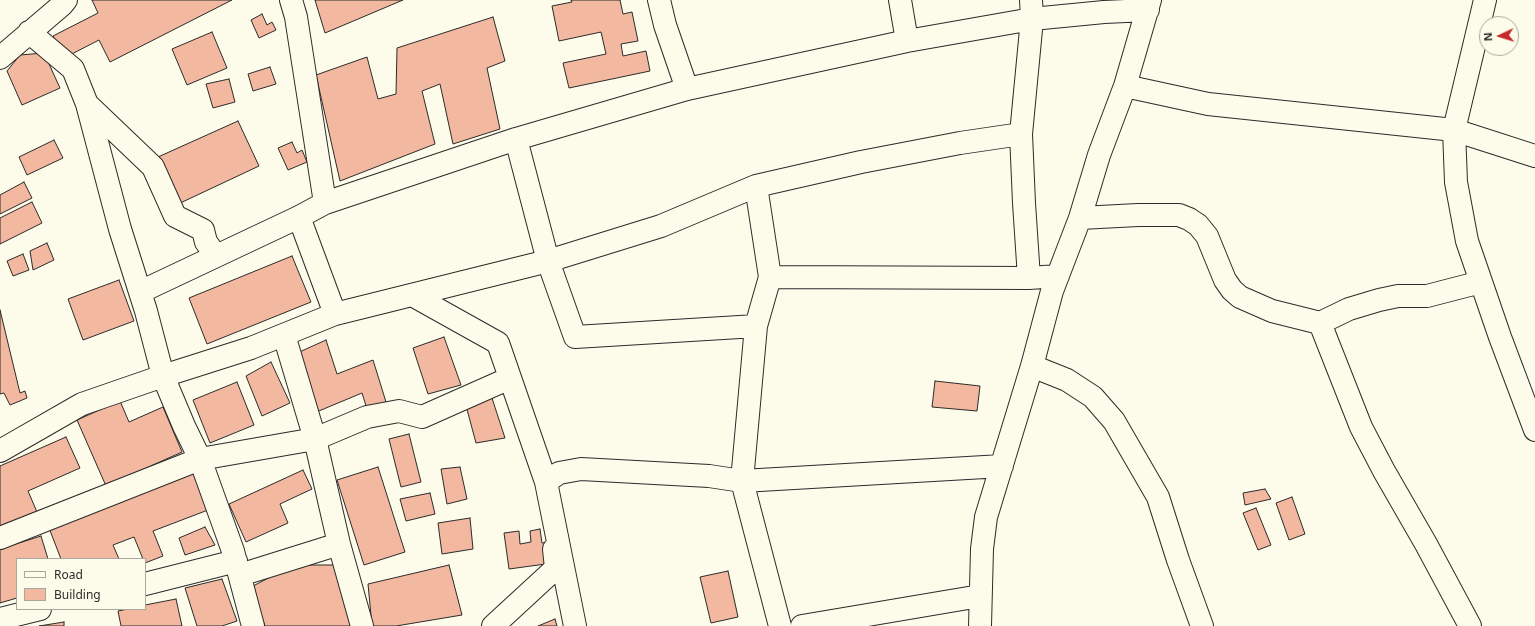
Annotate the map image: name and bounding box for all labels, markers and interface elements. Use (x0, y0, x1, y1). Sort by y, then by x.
north arrow (1479, 16, 1519, 56)
text: N (1480, 32, 1495, 42)
legend (16, 558, 146, 610)
text: Road (54, 566, 83, 583)
text: Building (54, 586, 101, 603)

